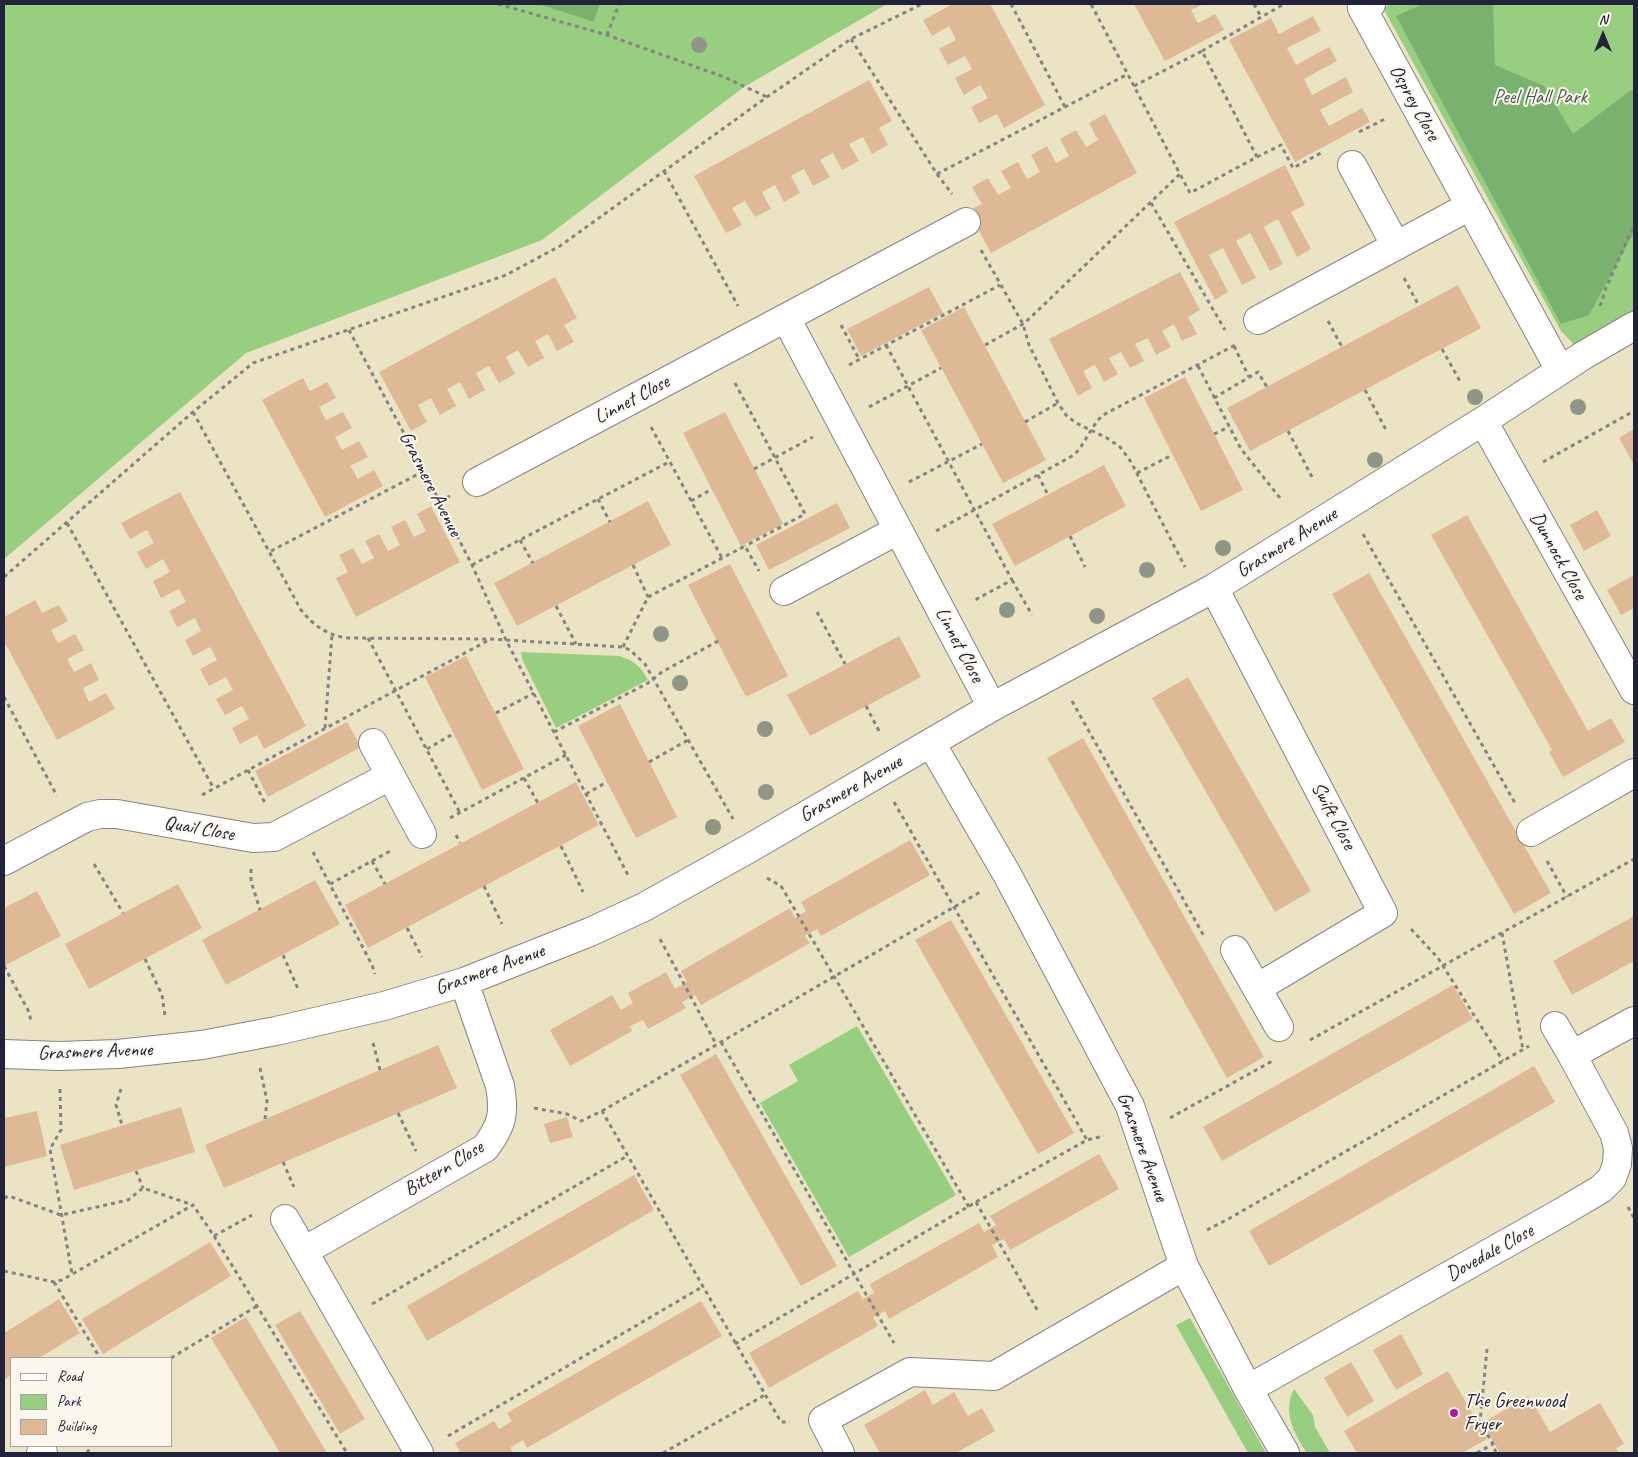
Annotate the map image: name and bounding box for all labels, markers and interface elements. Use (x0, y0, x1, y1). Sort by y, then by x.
north arrow (1578, 10, 1628, 60)
text: N (1599, 11, 1607, 28)
street label: Osprey Close (1383, 61, 1445, 145)
park label: Peel Hall Park (1493, 86, 1587, 110)
street label: Linnet Close (590, 370, 674, 430)
street label: Grasmere Avenue (393, 427, 467, 541)
street label: Grasmere Avenue (1232, 502, 1342, 584)
street label: Dunnock Close (1524, 508, 1592, 604)
street label: Linnet Close (929, 603, 989, 687)
street label: Grasmere Avenue (795, 750, 907, 828)
street label: Swift Close (1305, 778, 1361, 854)
street label: Quail Close (162, 811, 236, 847)
street label: Grasmere Avenue (432, 939, 548, 1001)
street label: Grasmere Avenue (37, 1038, 153, 1066)
street label: Grasmere Avenue (1111, 1089, 1173, 1205)
street label: Bittern Close (400, 1136, 488, 1202)
street label: Dovedale Close (1442, 1219, 1538, 1287)
legend (10, 1357, 172, 1447)
text: Road (57, 1367, 82, 1386)
place label: The Greenwood Fryer (1464, 1390, 1565, 1437)
text: Park (57, 1392, 81, 1411)
marker: The Greenwood Fryer (1448, 1407, 1460, 1419)
text: Building (57, 1417, 96, 1436)

